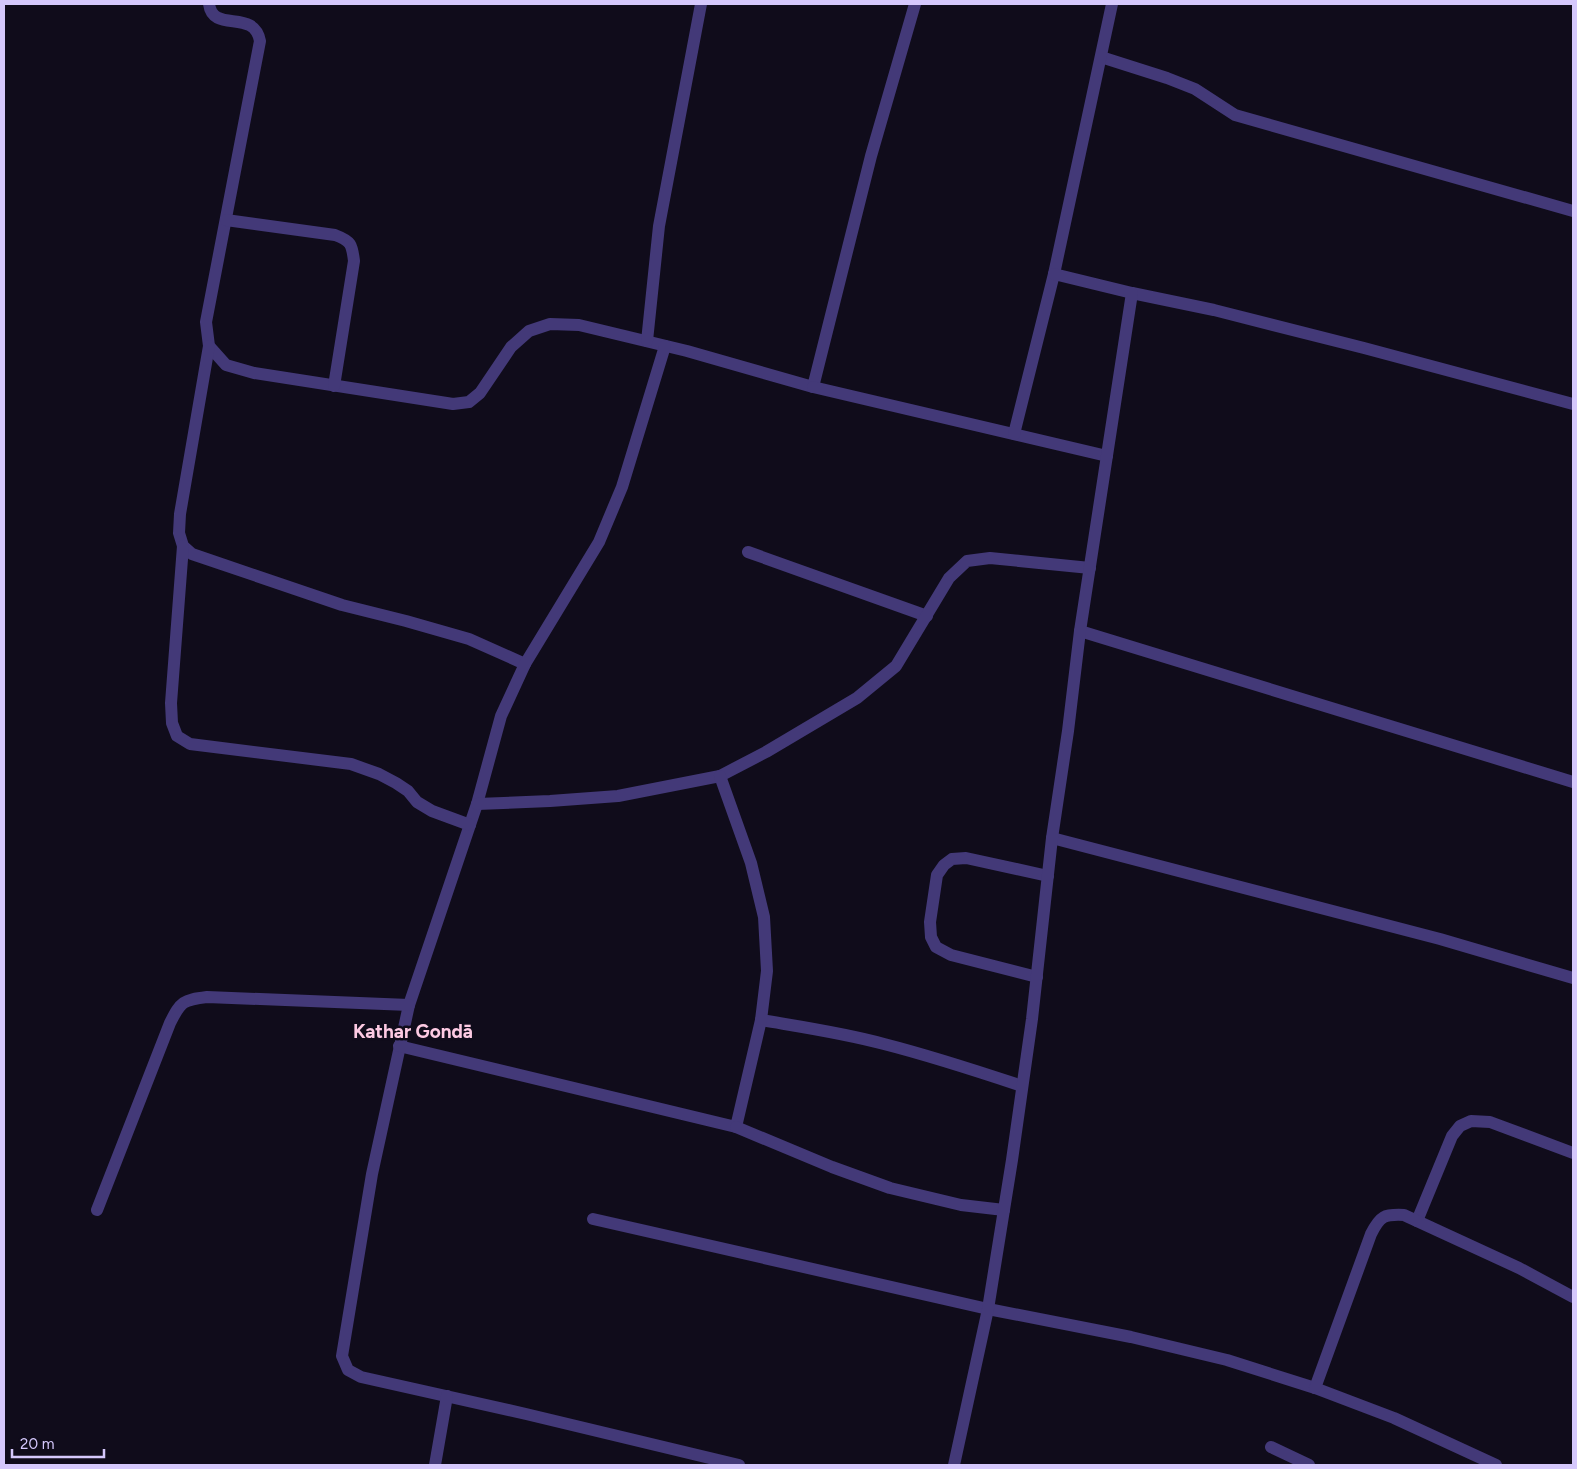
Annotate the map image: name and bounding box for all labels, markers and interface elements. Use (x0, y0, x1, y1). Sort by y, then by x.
district label: Kathar Gondā (353, 1020, 473, 1043)
scale bar (12, 1426, 105, 1458)
text: 20 m (20, 1435, 54, 1453)

